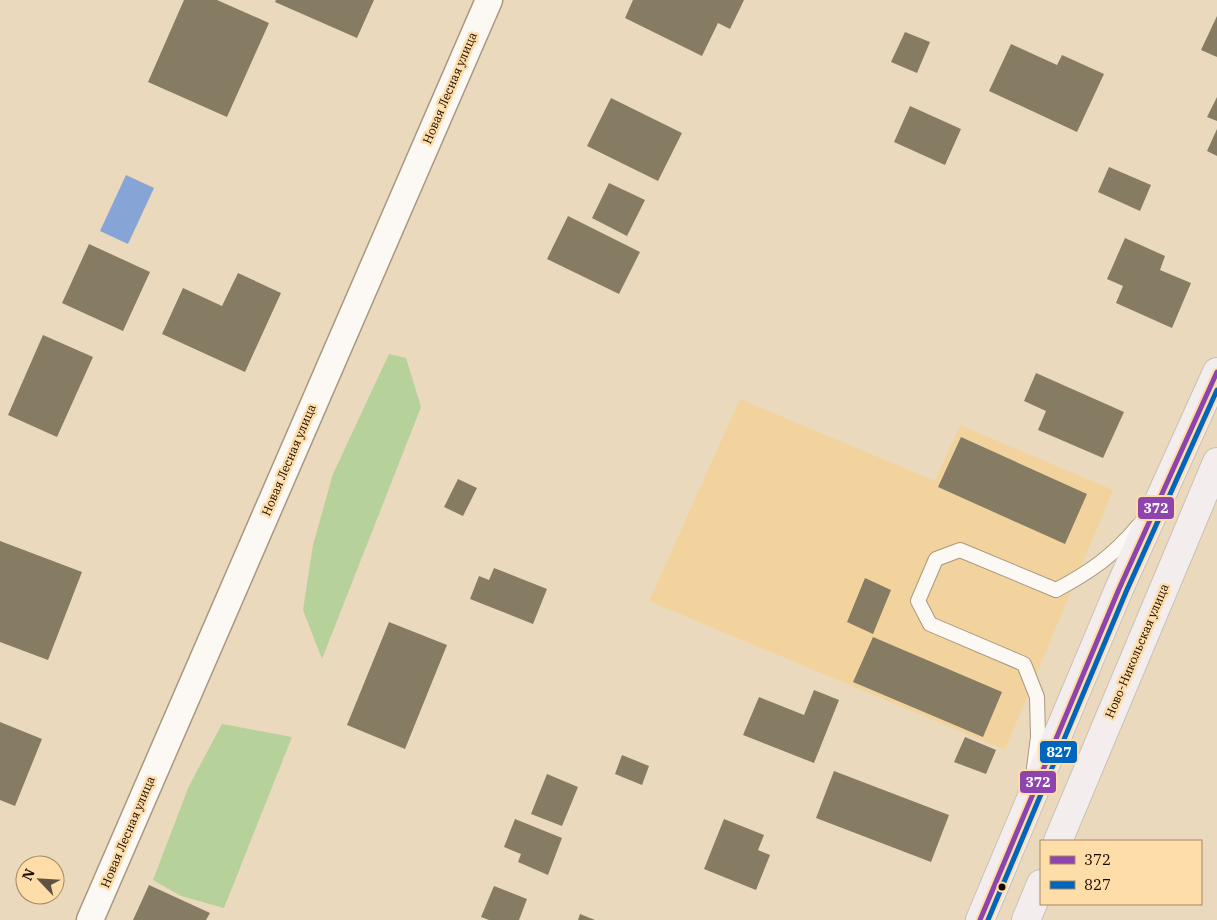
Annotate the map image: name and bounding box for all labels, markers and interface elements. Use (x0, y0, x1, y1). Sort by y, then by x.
street label: Новая Лесная улица (419, 29, 480, 146)
street label: Новая Лесная улица (258, 401, 319, 518)
line badge: 372 (1137, 496, 1175, 520)
text: 372 (1143, 499, 1169, 517)
street label: Ново-Никольская улица (1101, 581, 1172, 720)
line badge: 827 (1039, 740, 1078, 764)
text: 827 (1046, 743, 1072, 761)
line badge: 372 (1019, 770, 1057, 794)
street label: Новая Лесная улица (97, 773, 158, 890)
text: 372 (1025, 773, 1051, 791)
legend (1040, 840, 1202, 905)
text: 372 (1084, 850, 1111, 869)
north arrow (15, 855, 65, 905)
text: N (18, 866, 39, 883)
text: 827 (1084, 875, 1111, 894)
unlabelled marker (997, 882, 1007, 892)

